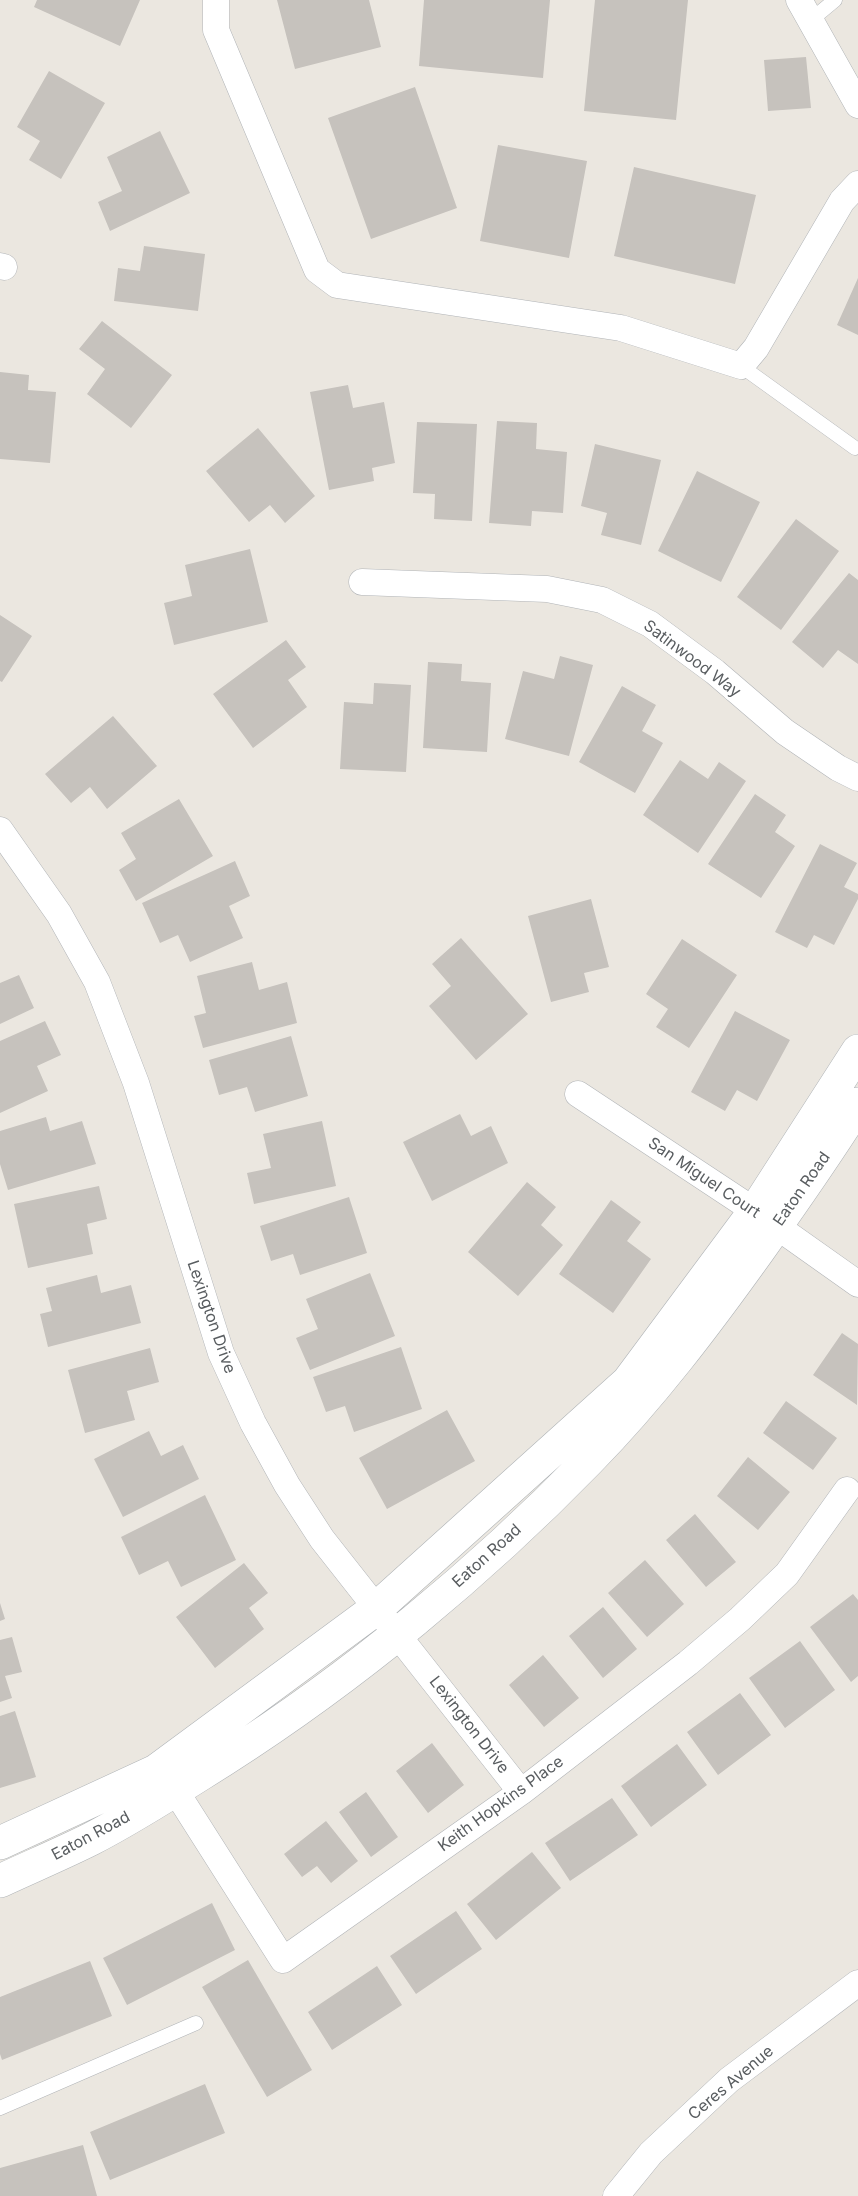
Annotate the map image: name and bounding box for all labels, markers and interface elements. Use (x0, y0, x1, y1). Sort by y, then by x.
street label: Satinwood Way (640, 616, 744, 702)
street label: San Miguel Court (644, 1133, 764, 1223)
street label: Eaton Road (770, 1148, 834, 1230)
street label: Lexington Drive (183, 1258, 239, 1376)
street label: Eaton Road (449, 1520, 525, 1592)
street label: Lexington Drive (425, 1673, 513, 1777)
street label: Keith Hopkins Place (435, 1752, 567, 1856)
street label: Eaton Road (49, 1807, 133, 1865)
street label: Ceres Avenue (685, 2042, 777, 2124)

